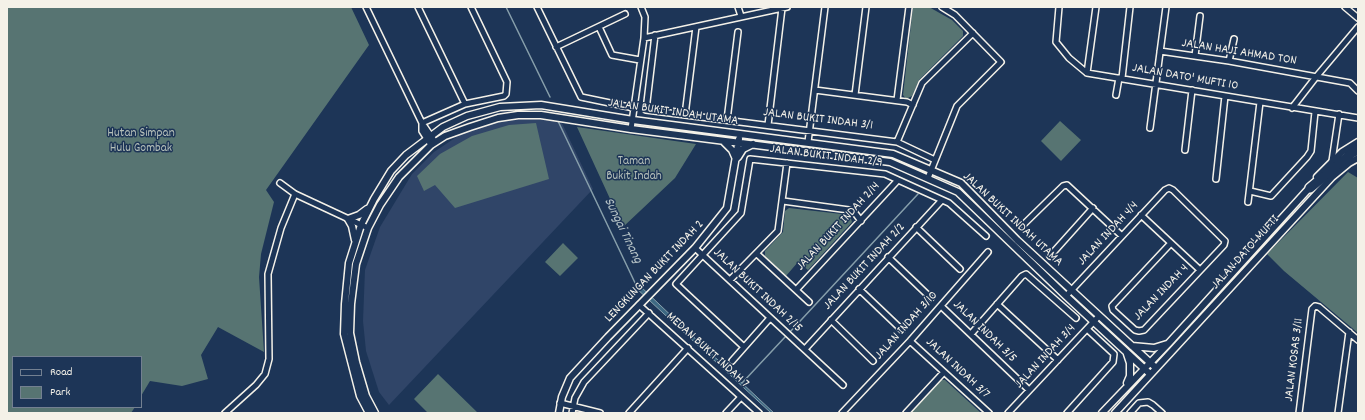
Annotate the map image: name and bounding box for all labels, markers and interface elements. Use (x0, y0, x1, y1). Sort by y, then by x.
street label: JALAN HAJI AHMAD TON (1180, 36, 1298, 70)
street label: JALAN DATO' MUFTI 10 (1131, 61, 1239, 95)
street label: JALAN BUKIT INDAH UTAMA (607, 96, 739, 130)
street label: JALAN BUKIT INDAH 3/1 (762, 106, 874, 134)
park label: Hutan Simpan Hulu Gombak (107, 126, 175, 157)
street label: JALAN BUKIT INDAH 2/9 (769, 142, 883, 172)
park label: Taman Bukit Indah (606, 154, 662, 185)
street label: JALAN BUKIT INDAH UTAMA (959, 169, 1065, 271)
street label: JALAN BUKIT INDAH 2/14 (794, 179, 884, 275)
water label: Sungai Tinang (599, 195, 645, 267)
street label: JALAN INDAH 4/4 (1075, 199, 1143, 269)
street label: JALAN DATO' MUFTI (1209, 213, 1283, 293)
street label: LENGKUNGAN BUKIT INDAH 2 (602, 218, 708, 326)
street label: JALAN BUKIT INDAH 2/2 (821, 220, 909, 314)
street label: JALAN BUKIT INDAH 2/15 (709, 246, 805, 336)
street label: JALAN INDAH 4 (1131, 261, 1193, 325)
street label: JALAN INDAH 3/10 (872, 288, 942, 364)
street label: JALAN INDAH 3/5 (949, 298, 1019, 366)
street label: MEDAN BUKIT INDAH 7 (662, 310, 752, 392)
street label: JALAN KOSAS 3/11 (1282, 317, 1308, 403)
street label: JALAN INDAH 3/4 (1012, 322, 1080, 392)
street label: JALAN INDAH 3/7 (922, 335, 992, 403)
legend (12, 356, 142, 408)
text: Road (50, 364, 72, 381)
text: Park (50, 384, 70, 401)

